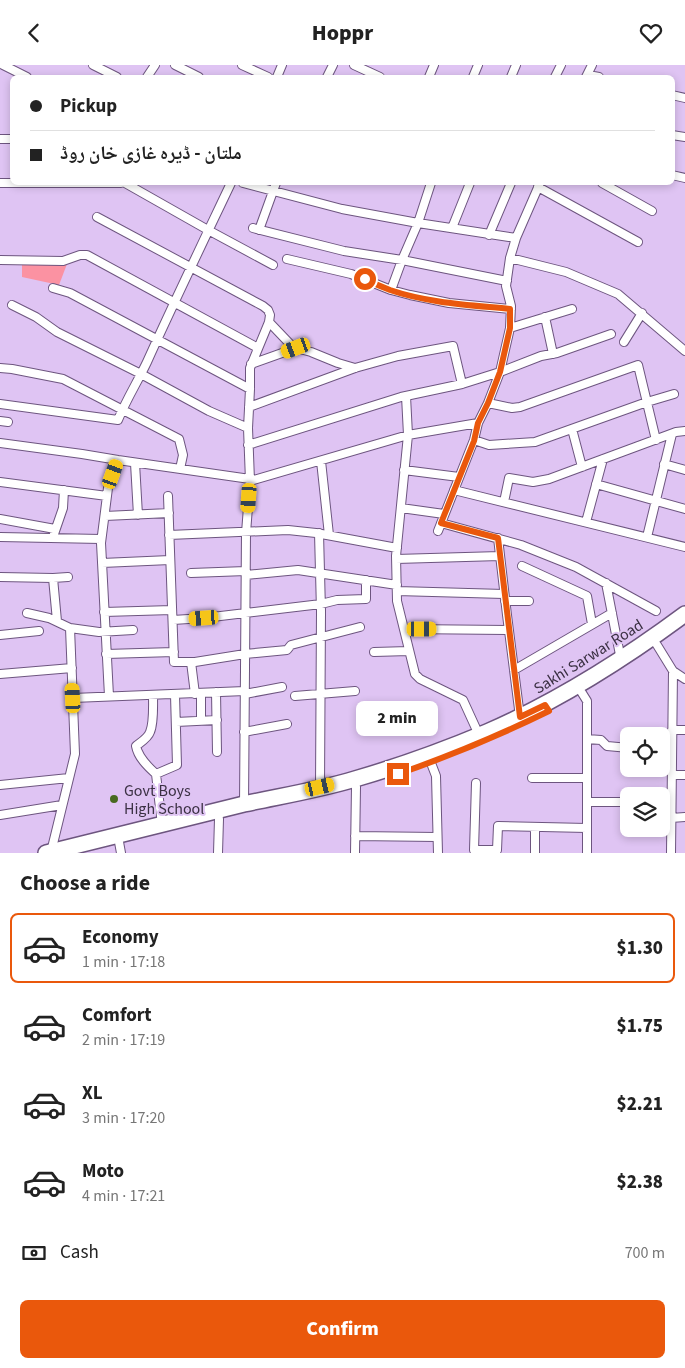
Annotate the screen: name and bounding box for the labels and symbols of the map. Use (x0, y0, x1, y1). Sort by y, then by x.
route start (354, 268, 376, 290)
car (279, 336, 312, 360)
car (100, 457, 125, 491)
car (240, 483, 257, 513)
car (188, 609, 219, 627)
street label: Sakhi Sarwar Road (530, 614, 648, 699)
car (407, 622, 437, 637)
car (64, 683, 81, 713)
callout: 2 min (357, 701, 439, 737)
route end (387, 763, 409, 785)
car (303, 776, 336, 798)
place label: Govt Boys High School (124, 780, 204, 820)
marker: Govt Boys High School (108, 793, 120, 805)

